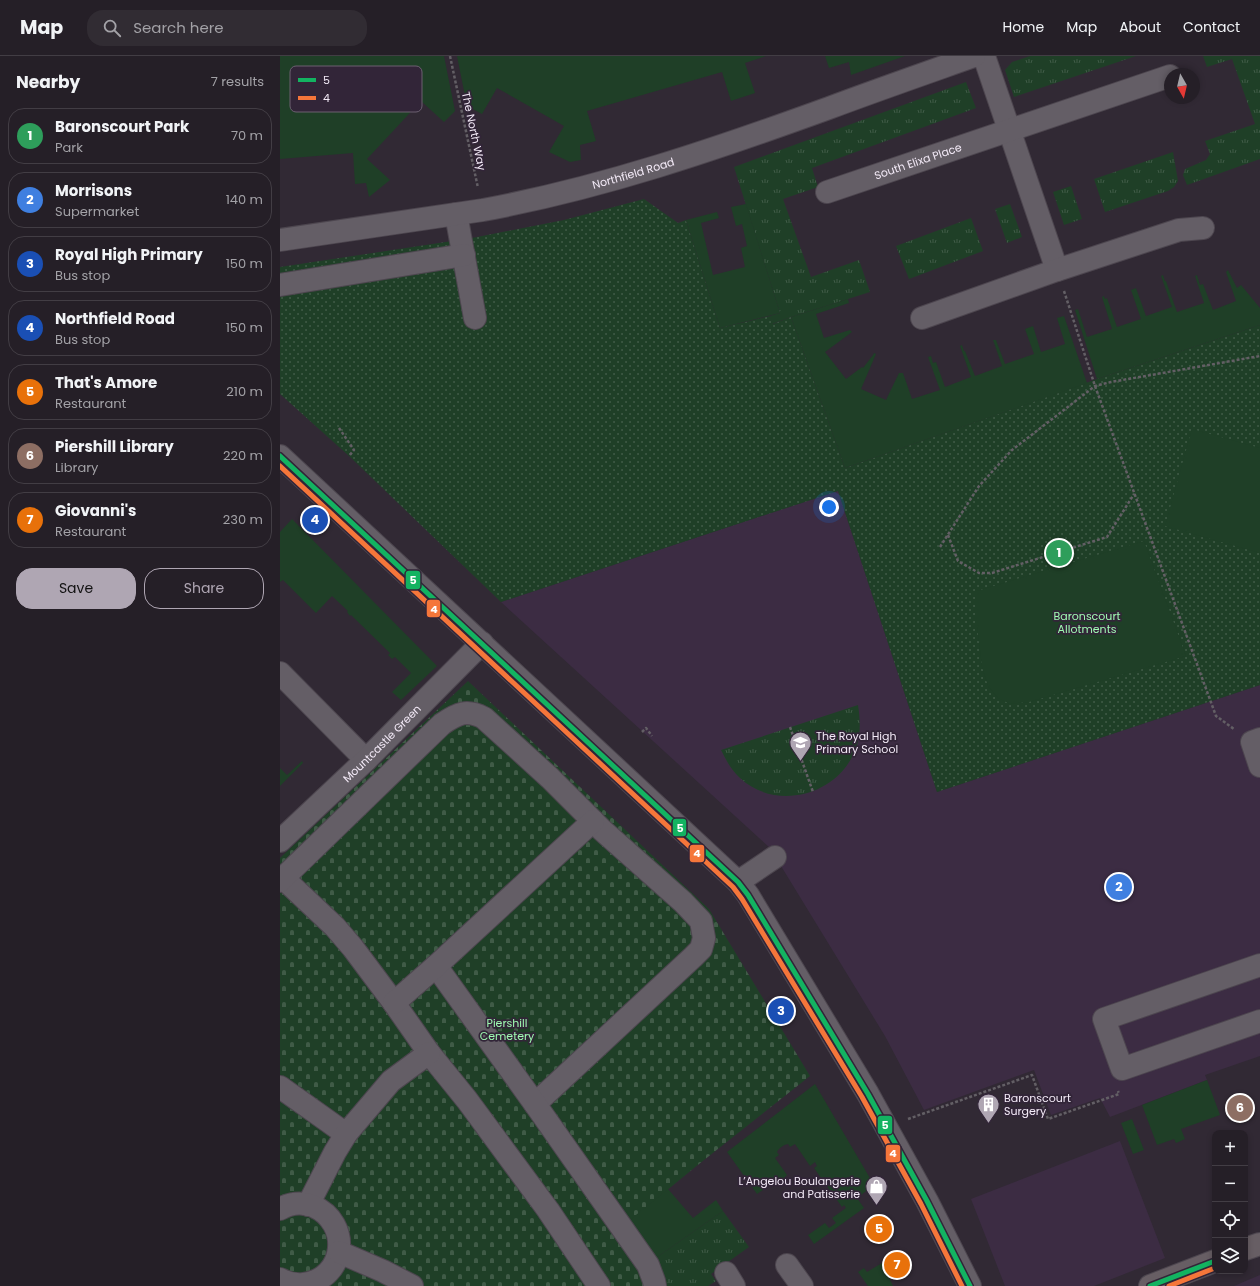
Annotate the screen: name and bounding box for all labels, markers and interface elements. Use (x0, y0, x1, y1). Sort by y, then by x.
search box (87, 10, 367, 46)
text: Map (20, 14, 63, 41)
icon: search (101, 17, 123, 39)
text: Search here (133, 17, 224, 38)
text: Home (1002, 17, 1044, 37)
text: Map (1066, 17, 1097, 37)
text: About (1119, 17, 1161, 37)
text: Contact (1183, 17, 1240, 37)
legend (290, 66, 422, 112)
north arrow (1164, 68, 1200, 104)
text: Nearby (16, 70, 80, 94)
text: 7 results (211, 72, 264, 91)
text: 5 (323, 72, 330, 88)
text: 4 (323, 90, 330, 106)
street label: The North Way (458, 90, 490, 173)
text: Baronscourt Park (55, 116, 189, 137)
text: 1 (28, 126, 32, 145)
text: 70 m (231, 126, 263, 145)
text: Park (55, 138, 83, 157)
street label: South Elixa Place (872, 139, 964, 183)
street label: Northfield Road (590, 154, 676, 193)
text: Morrisons (55, 180, 132, 201)
text: 2 (26, 190, 34, 209)
text: 140 m (226, 190, 263, 209)
text: Supermarket (55, 202, 139, 221)
text: Royal High Primary (55, 244, 203, 265)
text: 3 (26, 254, 34, 273)
text: 150 m (226, 254, 263, 273)
text: Bus stop (55, 266, 110, 285)
text: Northfield Road (55, 308, 175, 329)
text: 4 (26, 318, 34, 337)
text: 150 m (226, 318, 263, 337)
text: Bus stop (55, 330, 110, 349)
text: That's Amore (55, 372, 157, 393)
text: 5 (26, 382, 34, 401)
text: 210 m (226, 382, 263, 401)
text: Restaurant (55, 394, 126, 413)
text: Piershill Library (55, 436, 174, 457)
text: 6 (26, 446, 34, 465)
text: 220 m (223, 446, 263, 465)
text: Library (55, 458, 98, 477)
your location (819, 497, 839, 517)
text: Giovanni's (55, 500, 136, 521)
pin: 4 (302, 505, 328, 535)
text: 7 (27, 510, 33, 529)
text: 230 m (223, 510, 263, 529)
text: Restaurant (55, 522, 126, 541)
pin: 1 (1046, 538, 1072, 568)
button: Save (16, 568, 136, 609)
button: Share (144, 568, 264, 609)
line badge: 5 (405, 570, 421, 590)
text: 5 (409, 572, 417, 588)
line badge: 4 (426, 599, 441, 618)
text: 4 (430, 601, 438, 617)
park label: Baronscourt Allotments (1054, 608, 1120, 637)
street label: Mountcastle Green (339, 701, 425, 786)
place label: The Royal High Primary School (816, 728, 898, 757)
school or university icon: The Royal High Primary School (788, 729, 814, 762)
line badge: 5 (672, 818, 687, 837)
text: 5 (676, 820, 684, 836)
line badge: 4 (689, 844, 705, 863)
text: 4 (693, 845, 701, 861)
pin: 2 (1106, 872, 1132, 902)
pin: 3 (768, 996, 794, 1026)
park label: Piershill Cemetery (480, 1015, 535, 1044)
place label: Baronscourt Surgery (1004, 1090, 1071, 1119)
building icon: Baronscourt Surgery (976, 1091, 1002, 1124)
pin: 6 (1227, 1093, 1253, 1123)
line badge: 5 (877, 1115, 893, 1135)
text: 5 (881, 1117, 889, 1133)
map controls (1212, 1130, 1248, 1274)
button: + (1212, 1130, 1248, 1166)
line badge: 4 (885, 1144, 901, 1163)
text: 4 (889, 1145, 897, 1161)
button: − (1212, 1166, 1248, 1202)
place label: L’Angelou Boulangerie and Patisserie (739, 1173, 860, 1202)
shop icon: L’Angelou Boulangerie and Patisserie (863, 1174, 889, 1207)
button: locate (1212, 1202, 1248, 1238)
pin: 5 (866, 1214, 892, 1244)
button: layers (1212, 1238, 1248, 1274)
pin: 7 (884, 1250, 910, 1280)

